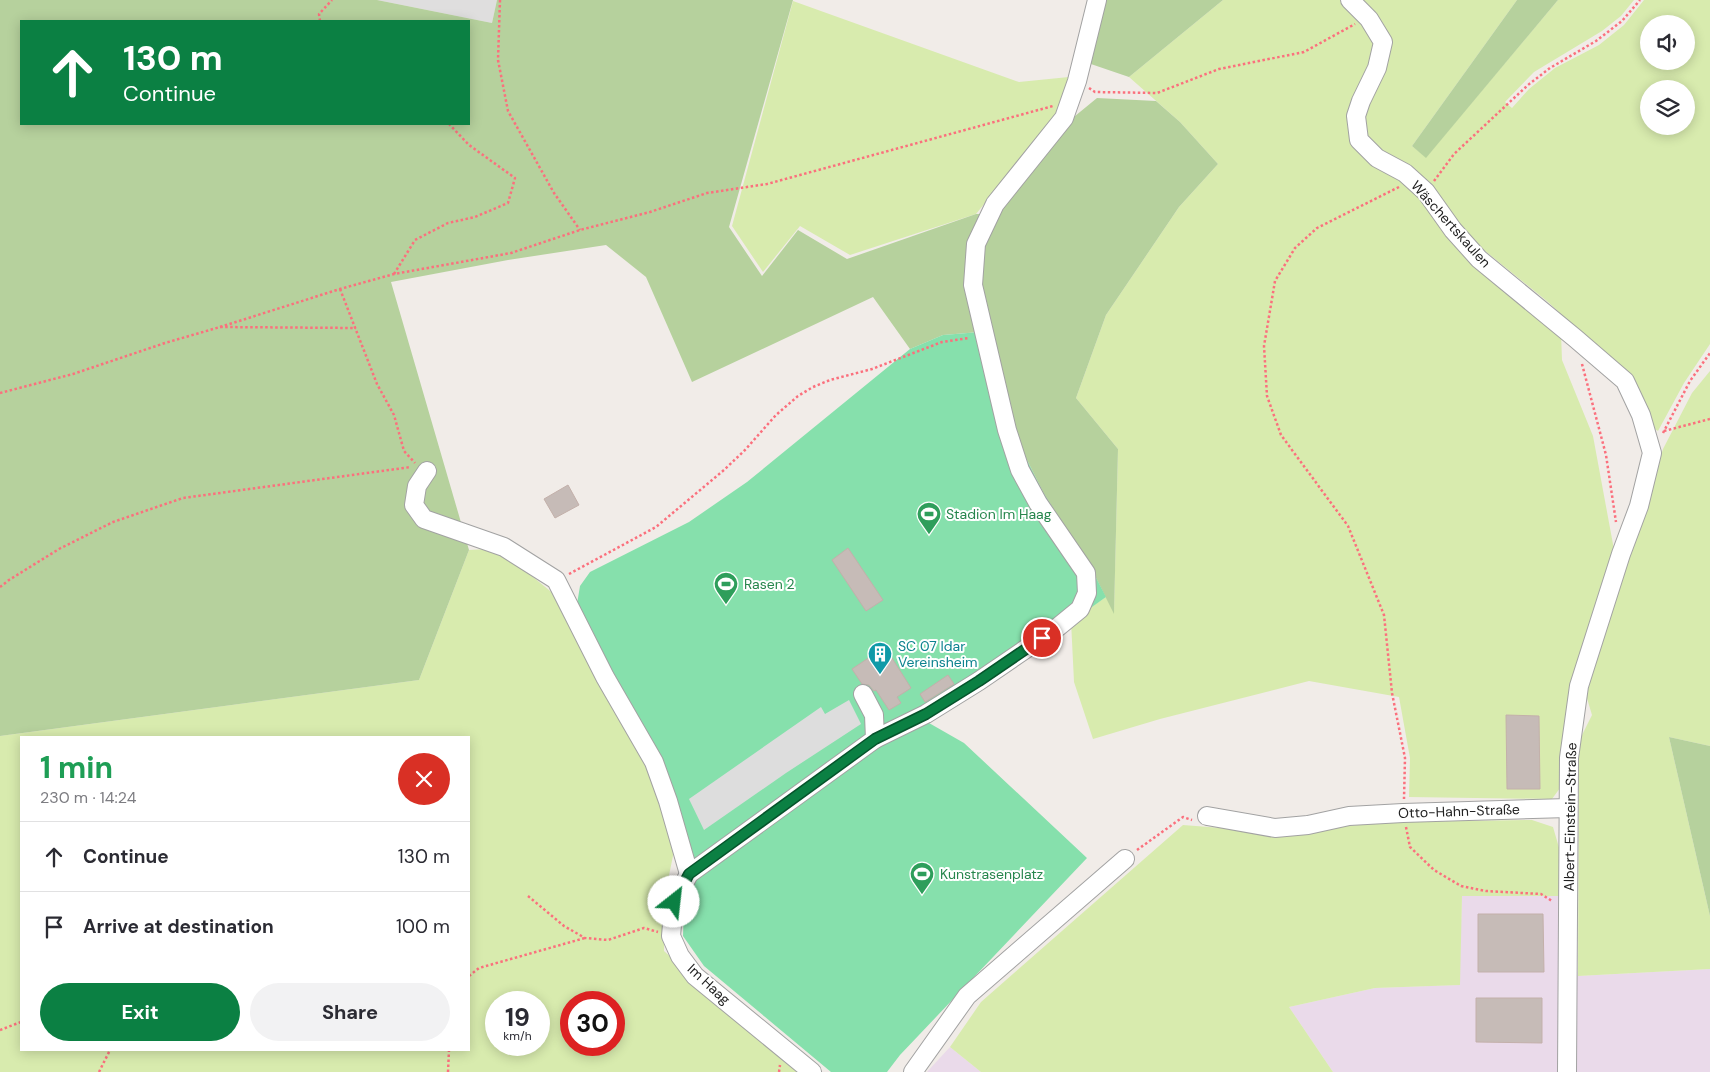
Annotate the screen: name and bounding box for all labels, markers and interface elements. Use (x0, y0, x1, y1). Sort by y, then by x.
map controls (1640, 15, 1695, 135)
button: sound (1640, 15, 1695, 70)
text: 130 m (123, 35, 223, 81)
icon: ahead (40, 40, 105, 105)
text: Continue (123, 79, 216, 108)
button: layers (1640, 80, 1695, 135)
street label: Wäschertskaulen (1407, 177, 1495, 271)
sports icon: Stadion Im Haag (916, 501, 942, 535)
place label: Stadion Im Haag (946, 505, 1052, 523)
sports icon: Rasen 2 (713, 571, 739, 605)
place label: Rasen 2 (744, 575, 795, 593)
pin (1021, 617, 1063, 659)
icon: arrive (1028, 624, 1056, 652)
place label: SC 07 Idar Vereinsheim (898, 637, 978, 671)
building icon: SC 07 Idar Vereinsheim (867, 641, 893, 675)
street label: Albert-Einstein-Straße (1560, 742, 1580, 892)
text: 1 min (40, 748, 113, 787)
button: close (398, 753, 450, 805)
text: 230 m · 14:24 (40, 787, 136, 808)
street label: Otto-Hahn-Straße (1398, 800, 1520, 822)
icon: ahead (40, 843, 68, 871)
text: Continue (83, 844, 169, 869)
text: 130 m (398, 844, 450, 869)
sports icon: Kunstrasenplatz (909, 861, 935, 895)
place label: Kunstrasenplatz (940, 865, 1043, 883)
position arrow (647, 875, 699, 927)
icon: arrive (40, 913, 68, 941)
text: Arrive at destination (83, 914, 274, 939)
text: 100 m (396, 914, 450, 939)
street label: Im Haag (684, 960, 734, 1008)
button: Exit (40, 983, 240, 1041)
button: Share (250, 983, 450, 1041)
speed limit sign: 30 (560, 991, 625, 1056)
text: 19 (505, 1001, 530, 1034)
text: km/h (503, 1028, 532, 1044)

